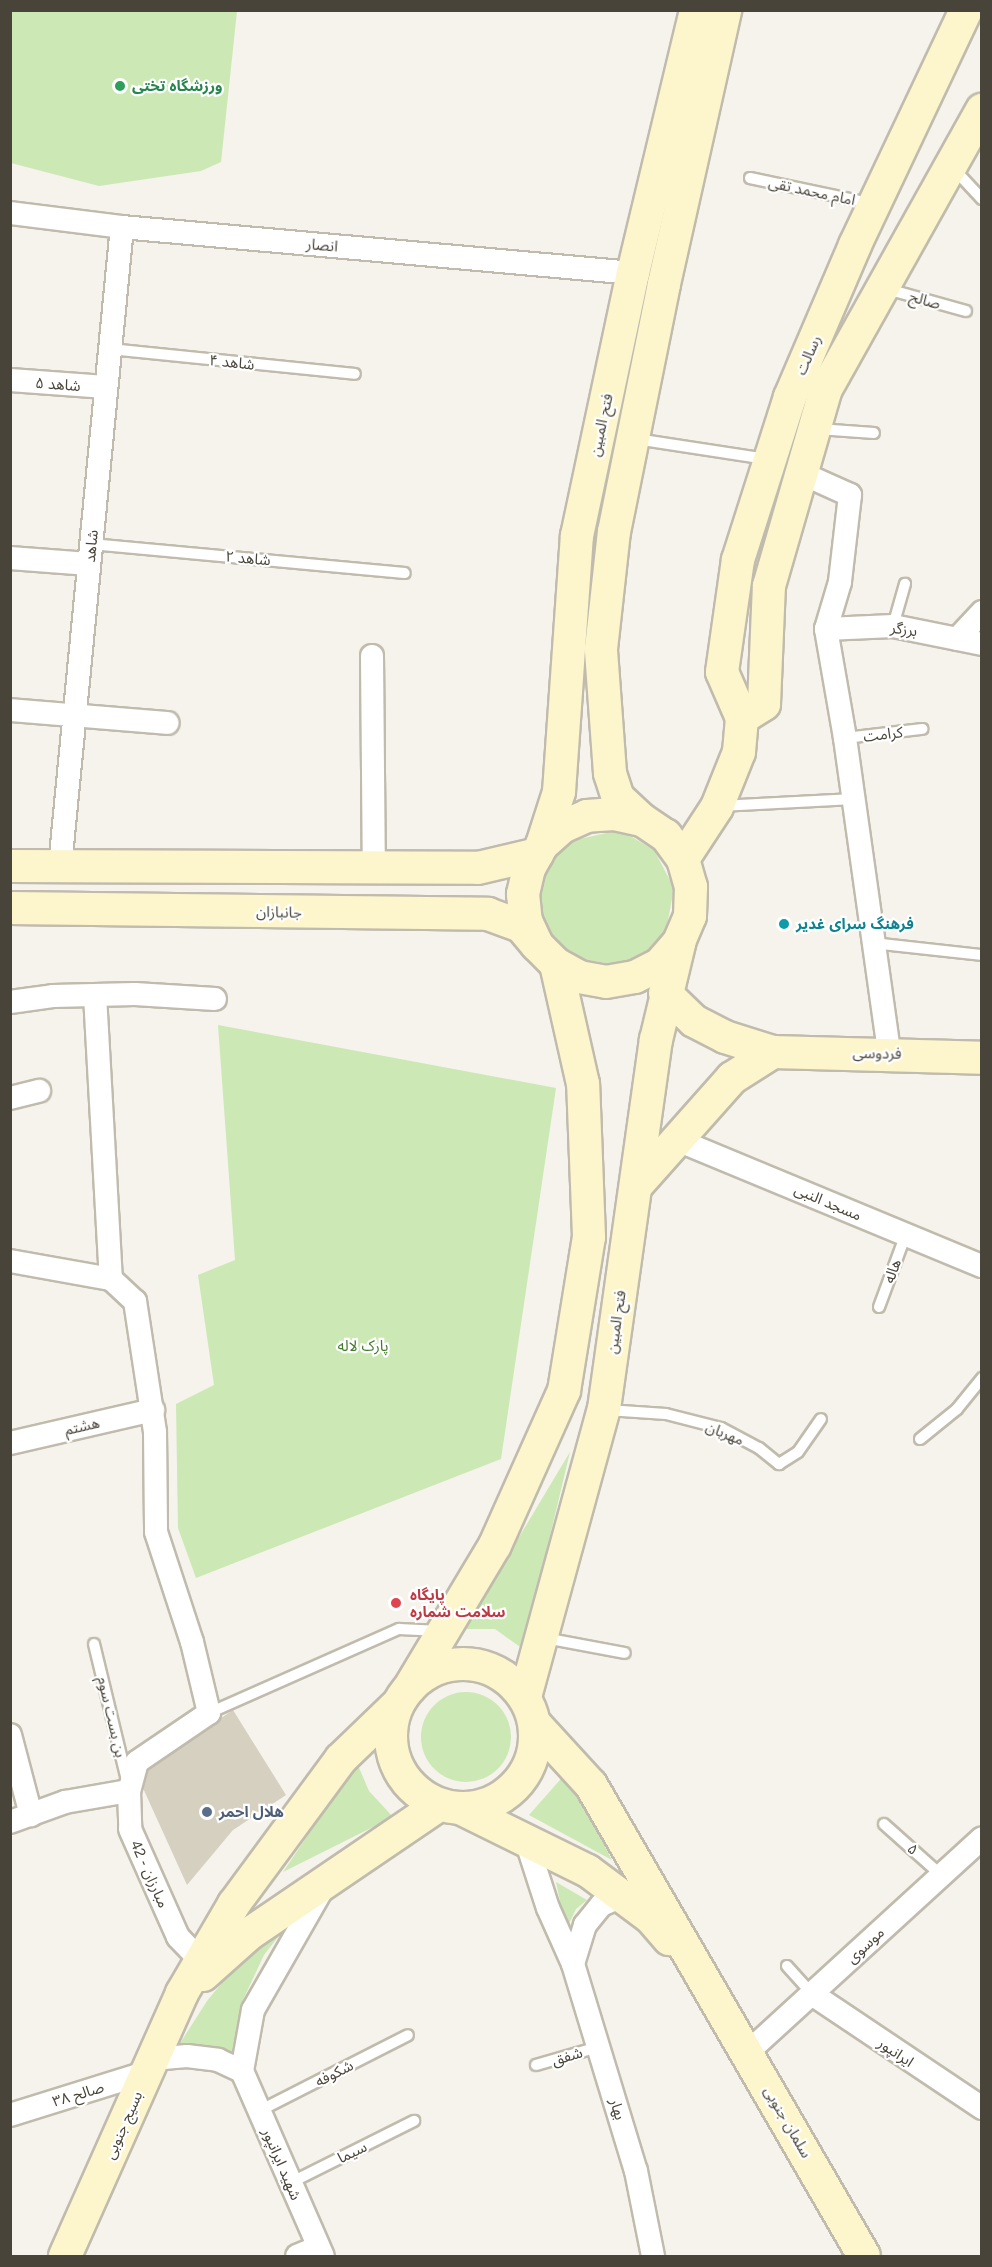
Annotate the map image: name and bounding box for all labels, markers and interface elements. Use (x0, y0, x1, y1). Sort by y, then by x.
place label: ورزشگاه تختی (132, 77, 222, 95)
marker: ورزشگاه تختی (113, 79, 127, 93)
street label: امام محمد تقی (767, 173, 857, 209)
street label: انصار (305, 235, 339, 255)
street label: صالح (907, 287, 943, 313)
street label: رسالت (792, 332, 824, 378)
street label: شاهد ۴ (208, 351, 256, 373)
street label: شاهد ۵ (35, 373, 81, 395)
street label: فتح المبین (586, 392, 616, 458)
street label: شاهد (80, 529, 102, 563)
street label: شاهد ۲ (225, 547, 271, 569)
street label: برزگر (889, 618, 919, 640)
street label: کرامت (862, 723, 904, 745)
street label: جانبازان (256, 903, 302, 921)
place label: فرهنگ سرای غدیر (796, 915, 914, 933)
marker: فرهنگ سرای غدیر (777, 917, 791, 931)
street label: فردوسی (852, 1044, 902, 1062)
street label: مسجد النبی (792, 1180, 864, 1224)
street label: هاله (879, 1257, 905, 1285)
street label: فتح المبین (603, 1289, 629, 1355)
park label: پارک لاله (338, 1337, 388, 1355)
street label: هشتم (63, 1413, 101, 1439)
street label: مهربان (703, 1417, 747, 1449)
place label: پایگاه سلامت شماره (410, 1585, 505, 1620)
marker: پایگاه سلامت شماره (387, 1594, 405, 1612)
street label: بن بست سوم (94, 1675, 130, 1759)
place label: هلال احمر (219, 1803, 284, 1821)
marker: هلال احمر (200, 1805, 214, 1819)
street label: مبارزان - 42 (127, 1838, 173, 1910)
street label: ۵ (904, 1839, 922, 1859)
street label: موسوی (842, 1923, 888, 1967)
street label: ایرانپور (875, 2034, 917, 2070)
street label: شفق (549, 2043, 585, 2069)
street label: شکوفه (312, 2056, 356, 2090)
street label: صالح ۳۸ (50, 2078, 106, 2110)
street label: سلمان جنوبی (760, 2083, 816, 2161)
street label: بسیج جنوبی (100, 2088, 146, 2162)
street label: بهار (606, 2096, 630, 2122)
street label: شهید ایرانپور (259, 2125, 305, 2203)
street label: سیما (334, 2137, 370, 2167)

